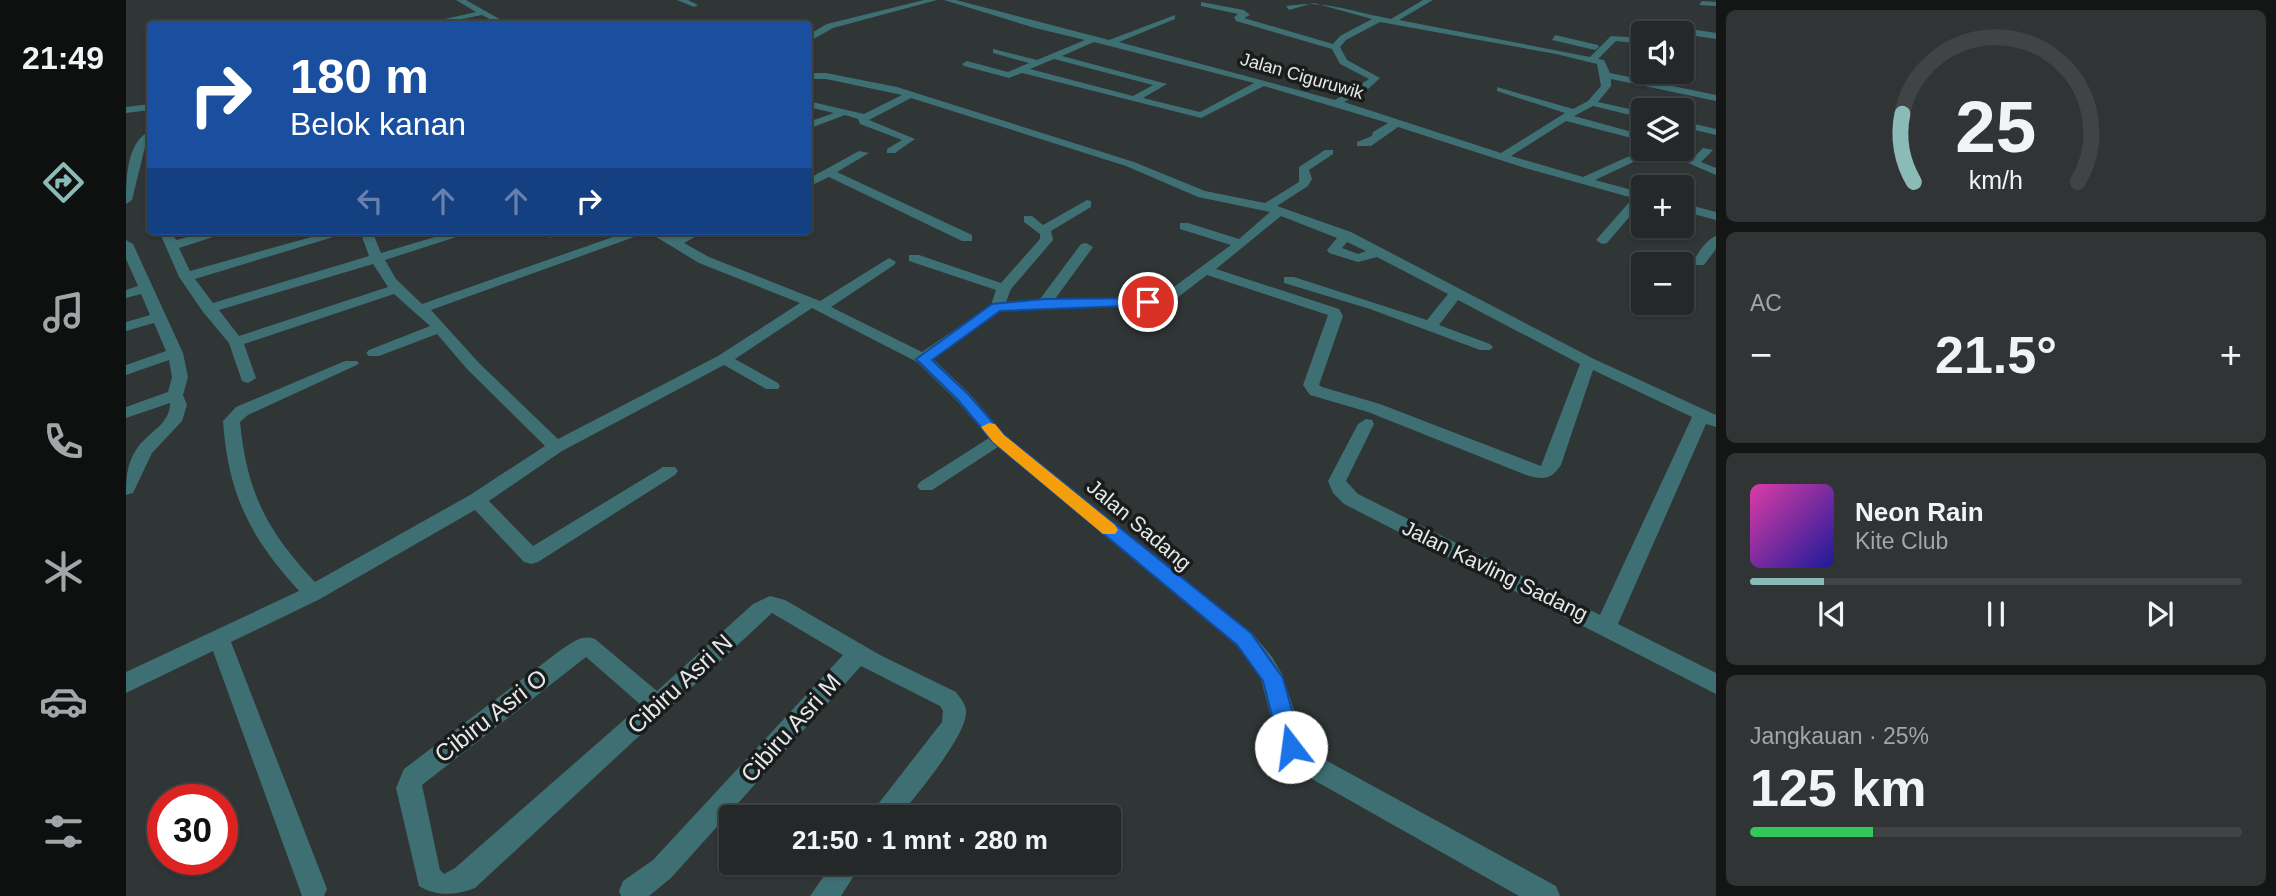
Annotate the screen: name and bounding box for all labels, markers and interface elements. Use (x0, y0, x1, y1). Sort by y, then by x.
map controls (1631, 21, 1694, 315)
button: sound (1631, 21, 1694, 84)
text: 21:49 (22, 40, 104, 76)
icon: right (175, 49, 266, 140)
text: 180 m (290, 49, 429, 103)
street label: Jalan Ciguruwik (1238, 49, 1367, 103)
text: 25 (1956, 86, 2036, 167)
button: layers (1631, 98, 1694, 161)
text: Belok kanan (290, 106, 466, 142)
icon: directions (39, 158, 88, 207)
text: km/h (1969, 166, 2023, 194)
button: + (1631, 175, 1694, 238)
icon: left (351, 182, 389, 220)
icon: ahead (424, 182, 462, 220)
icon: ahead (497, 182, 535, 220)
icon: right (570, 182, 608, 220)
button: − (1631, 252, 1694, 315)
pin (1118, 272, 1178, 332)
icon: arrive (1129, 283, 1167, 321)
icon: music (39, 288, 88, 337)
text: AC (1750, 290, 1782, 316)
text: 21.5° (1935, 326, 2057, 384)
text: − (1750, 334, 1772, 376)
text: + (2220, 334, 2242, 376)
icon: phone (39, 417, 88, 466)
street label: Jalan Sadang (1083, 475, 1196, 575)
text: Neon Rain (1855, 497, 1984, 527)
street label: Jalan Kavling Sadang (1399, 516, 1592, 625)
text: Kite Club (1855, 528, 1948, 554)
icon: climate (39, 547, 88, 596)
icon: previous (1813, 595, 1851, 633)
icon: pause (1977, 595, 2015, 633)
icon: next (2141, 595, 2179, 633)
street label: Cibiru Asri N (622, 628, 738, 739)
street label: Cibiru Asri O (429, 664, 552, 768)
street label: Cibiru Asri M (735, 668, 846, 787)
icon: car (39, 677, 88, 726)
position arrow (1254, 710, 1328, 784)
text: Jangkauan · 25% (1750, 723, 1929, 749)
text: 125 km (1750, 759, 1926, 817)
speed limit sign: 30 (147, 784, 238, 875)
icon: filters (39, 807, 88, 856)
text: 21:50 · 1 mnt · 280 m (792, 825, 1048, 855)

